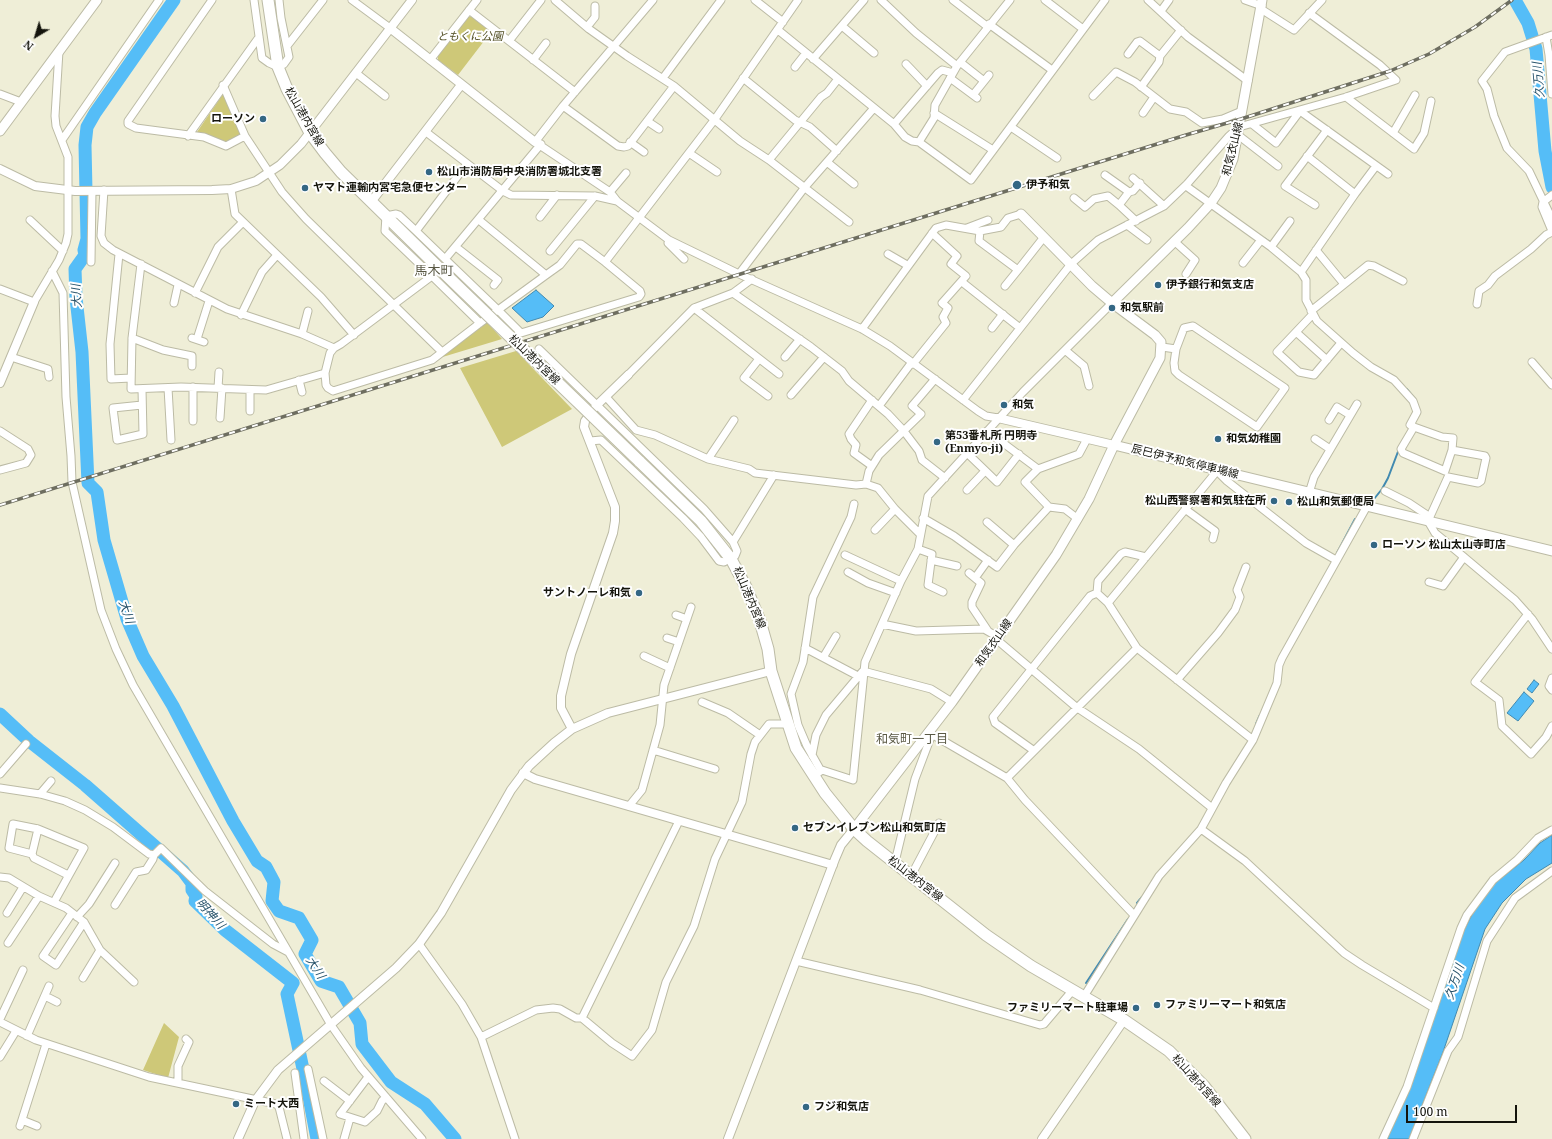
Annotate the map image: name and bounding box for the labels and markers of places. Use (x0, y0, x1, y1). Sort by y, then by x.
place label: ローソン (211, 112, 255, 126)
marker: ローソン (258, 114, 268, 124)
place label: 松山市消防局中央消防署城北支署 (437, 165, 602, 179)
marker: 松山市消防局中央消防署城北支署 (424, 167, 434, 177)
place label: 伊予和気 (1026, 178, 1070, 192)
marker: 伊予和気 (1011, 179, 1023, 191)
place label: ヤマト運輸内宮宅急便センター (313, 181, 467, 195)
marker: ヤマト運輸内宮宅急便センター (300, 183, 310, 193)
place label: 伊予銀行和気支店 (1166, 278, 1254, 292)
marker: 伊予銀行和気支店 (1153, 280, 1163, 290)
place label: 和気駅前 (1120, 301, 1164, 315)
marker: 和気駅前 (1107, 303, 1117, 313)
place label: 和気 (1012, 398, 1034, 412)
marker: 和気 (999, 400, 1009, 410)
place label: 第53番札所 円明寺 (Enmyo-ji) (945, 429, 1037, 455)
place label: 和気幼稚園 (1226, 432, 1281, 446)
marker: 和気幼稚園 (1213, 434, 1223, 444)
marker: 第53番札所 円明寺 (Enmyo-ji) (932, 437, 942, 447)
place label: 松山西警察署和気駐在所 (1145, 494, 1266, 508)
place label: 松山和気郵便局 (1297, 495, 1374, 509)
marker: 松山西警察署和気駐在所 (1269, 496, 1279, 506)
marker: 松山和気郵便局 (1284, 497, 1294, 507)
place label: ローソン 松山太山寺町店 (1382, 538, 1506, 552)
marker: ローソン 松山太山寺町店 (1369, 540, 1379, 550)
place label: サントノーレ和気 (543, 586, 631, 600)
marker: サントノーレ和気 (634, 588, 644, 598)
place label: セブンイレブン松山和気町店 (803, 821, 946, 835)
marker: セブンイレブン松山和気町店 (790, 823, 800, 833)
place label: ファミリーマート和気店 (1165, 998, 1286, 1012)
marker: ファミリーマート和気店 (1152, 1000, 1162, 1010)
place label: ファミリーマート駐車場 (1007, 1001, 1128, 1015)
marker: ファミリーマート駐車場 (1131, 1003, 1141, 1013)
place label: ミート大西 (244, 1097, 299, 1111)
marker: ミート大西 (231, 1099, 241, 1109)
place label: フジ和気店 (814, 1100, 869, 1114)
marker: フジ和気店 (801, 1102, 811, 1112)

